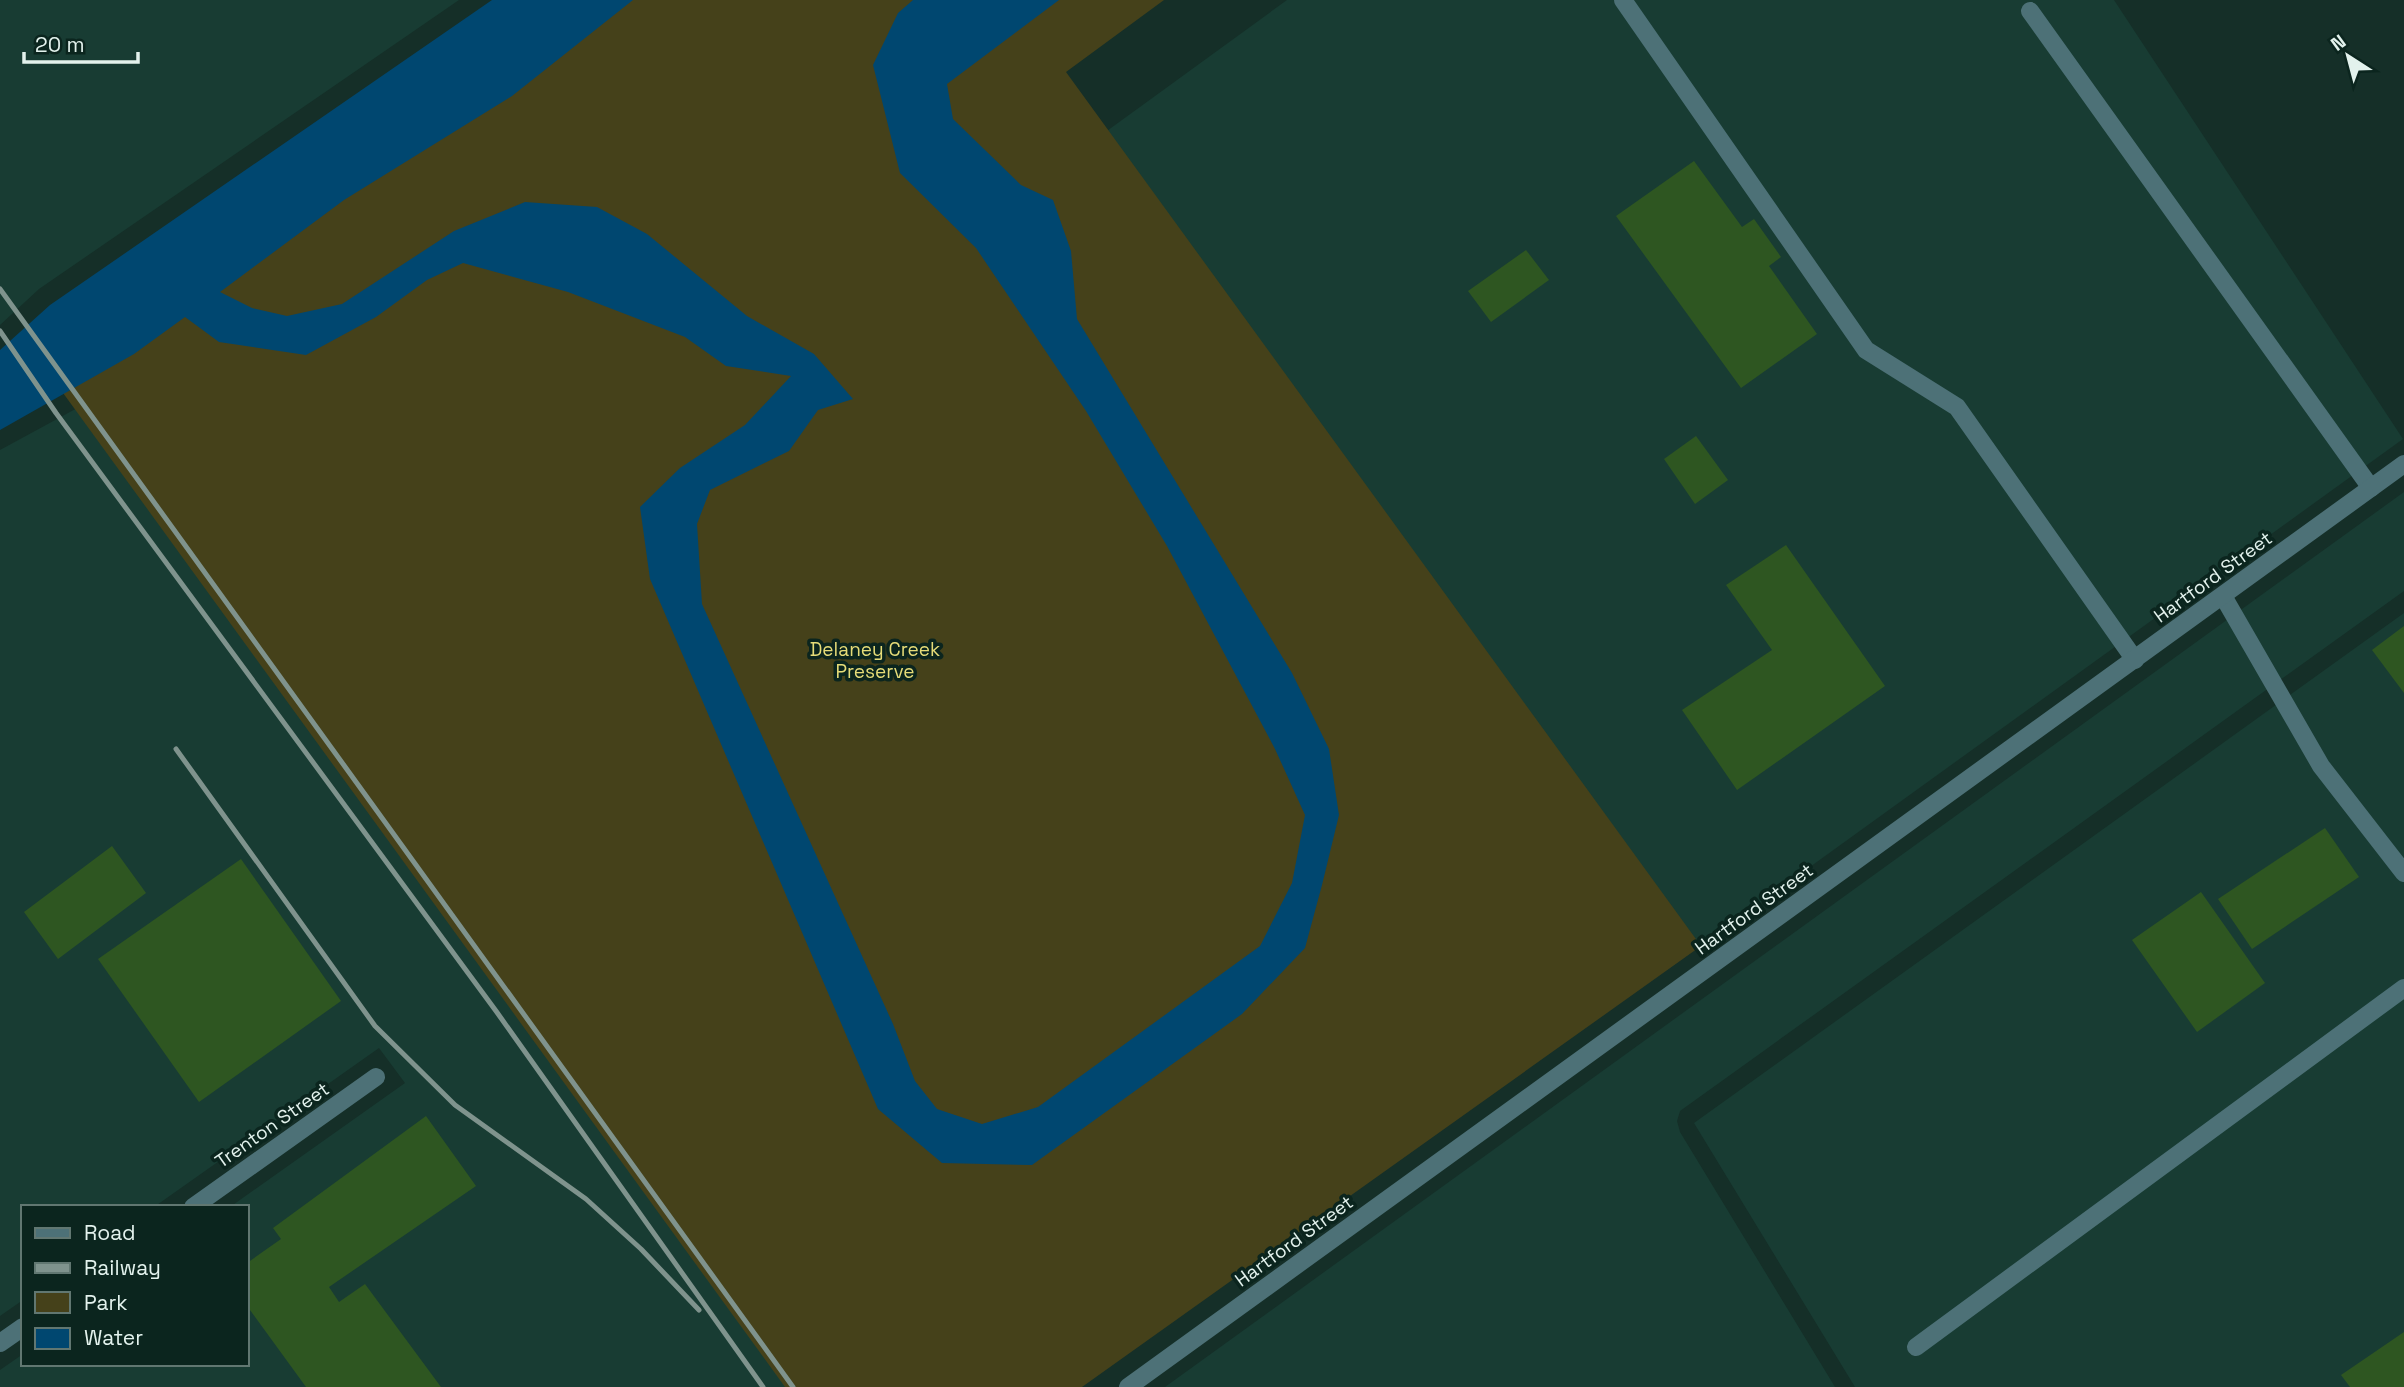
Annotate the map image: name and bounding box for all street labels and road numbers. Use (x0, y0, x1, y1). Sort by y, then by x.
street label: Hartford Street (2149, 526, 2277, 628)
street label: Hartford Street (1690, 858, 1818, 960)
street label: Trenton Street (210, 1076, 334, 1174)
street label: Hartford Street (1230, 1190, 1358, 1292)

